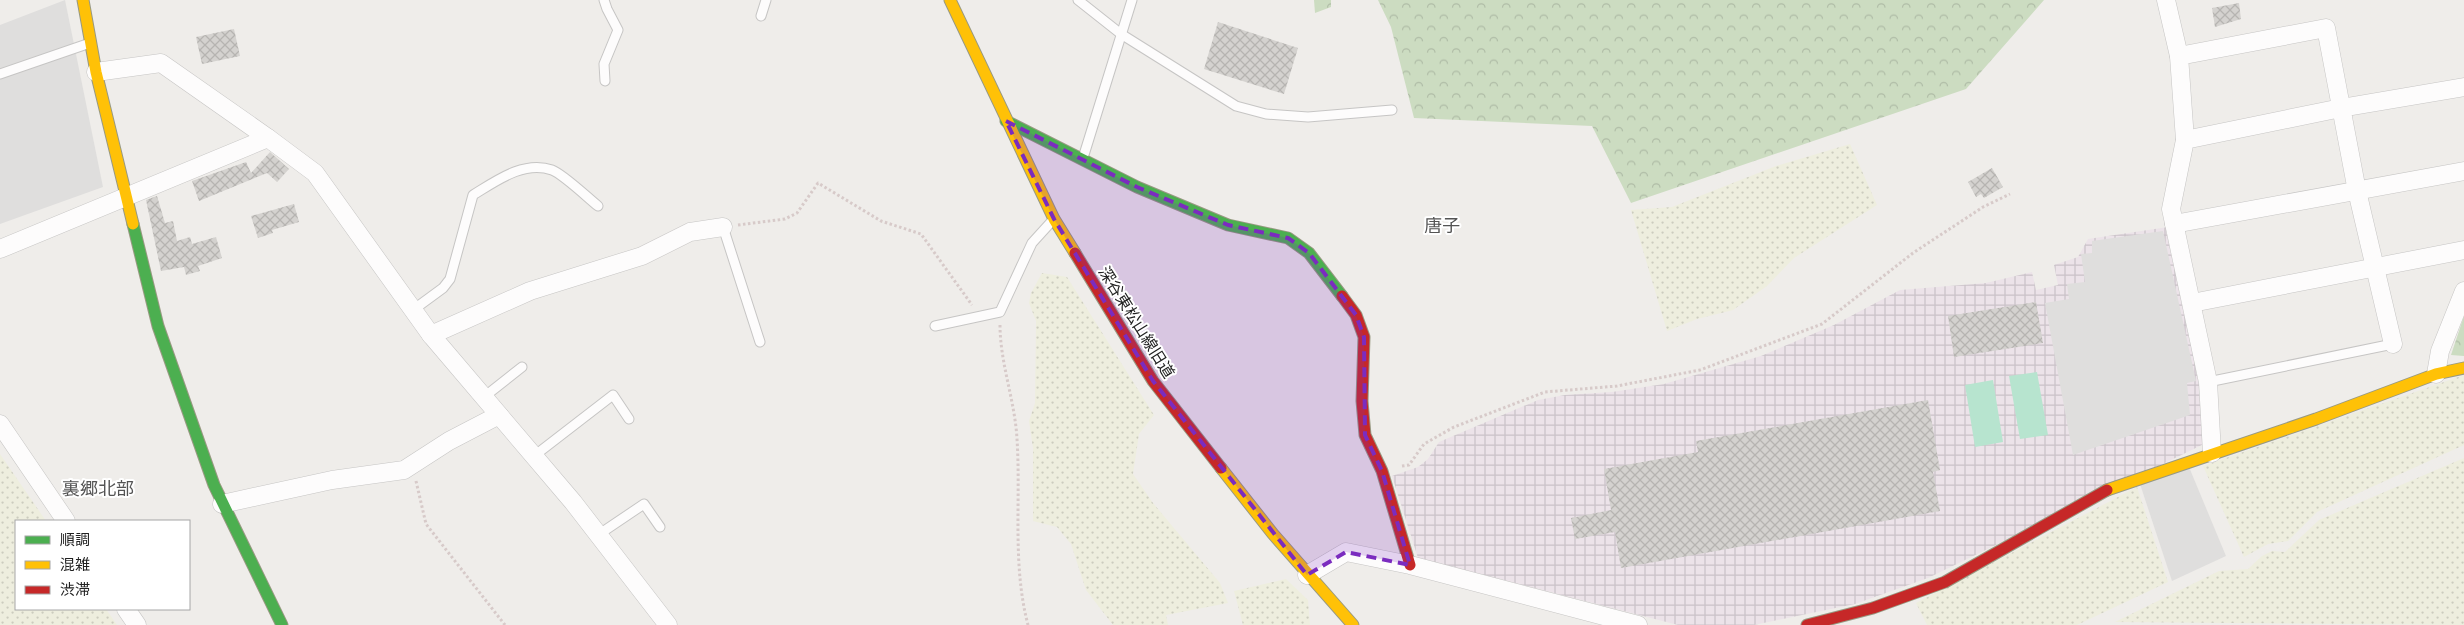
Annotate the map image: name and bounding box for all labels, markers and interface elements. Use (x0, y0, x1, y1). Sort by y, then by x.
district label: 唐子 (1424, 216, 1460, 237)
street label: 深谷東松山線旧道 (1094, 263, 1178, 382)
district label: 裏郷北部 (62, 479, 134, 500)
legend (15, 520, 190, 610)
text: 順調 (60, 531, 90, 550)
text: 混雑 (60, 556, 90, 575)
text: 渋滞 (60, 581, 90, 600)

